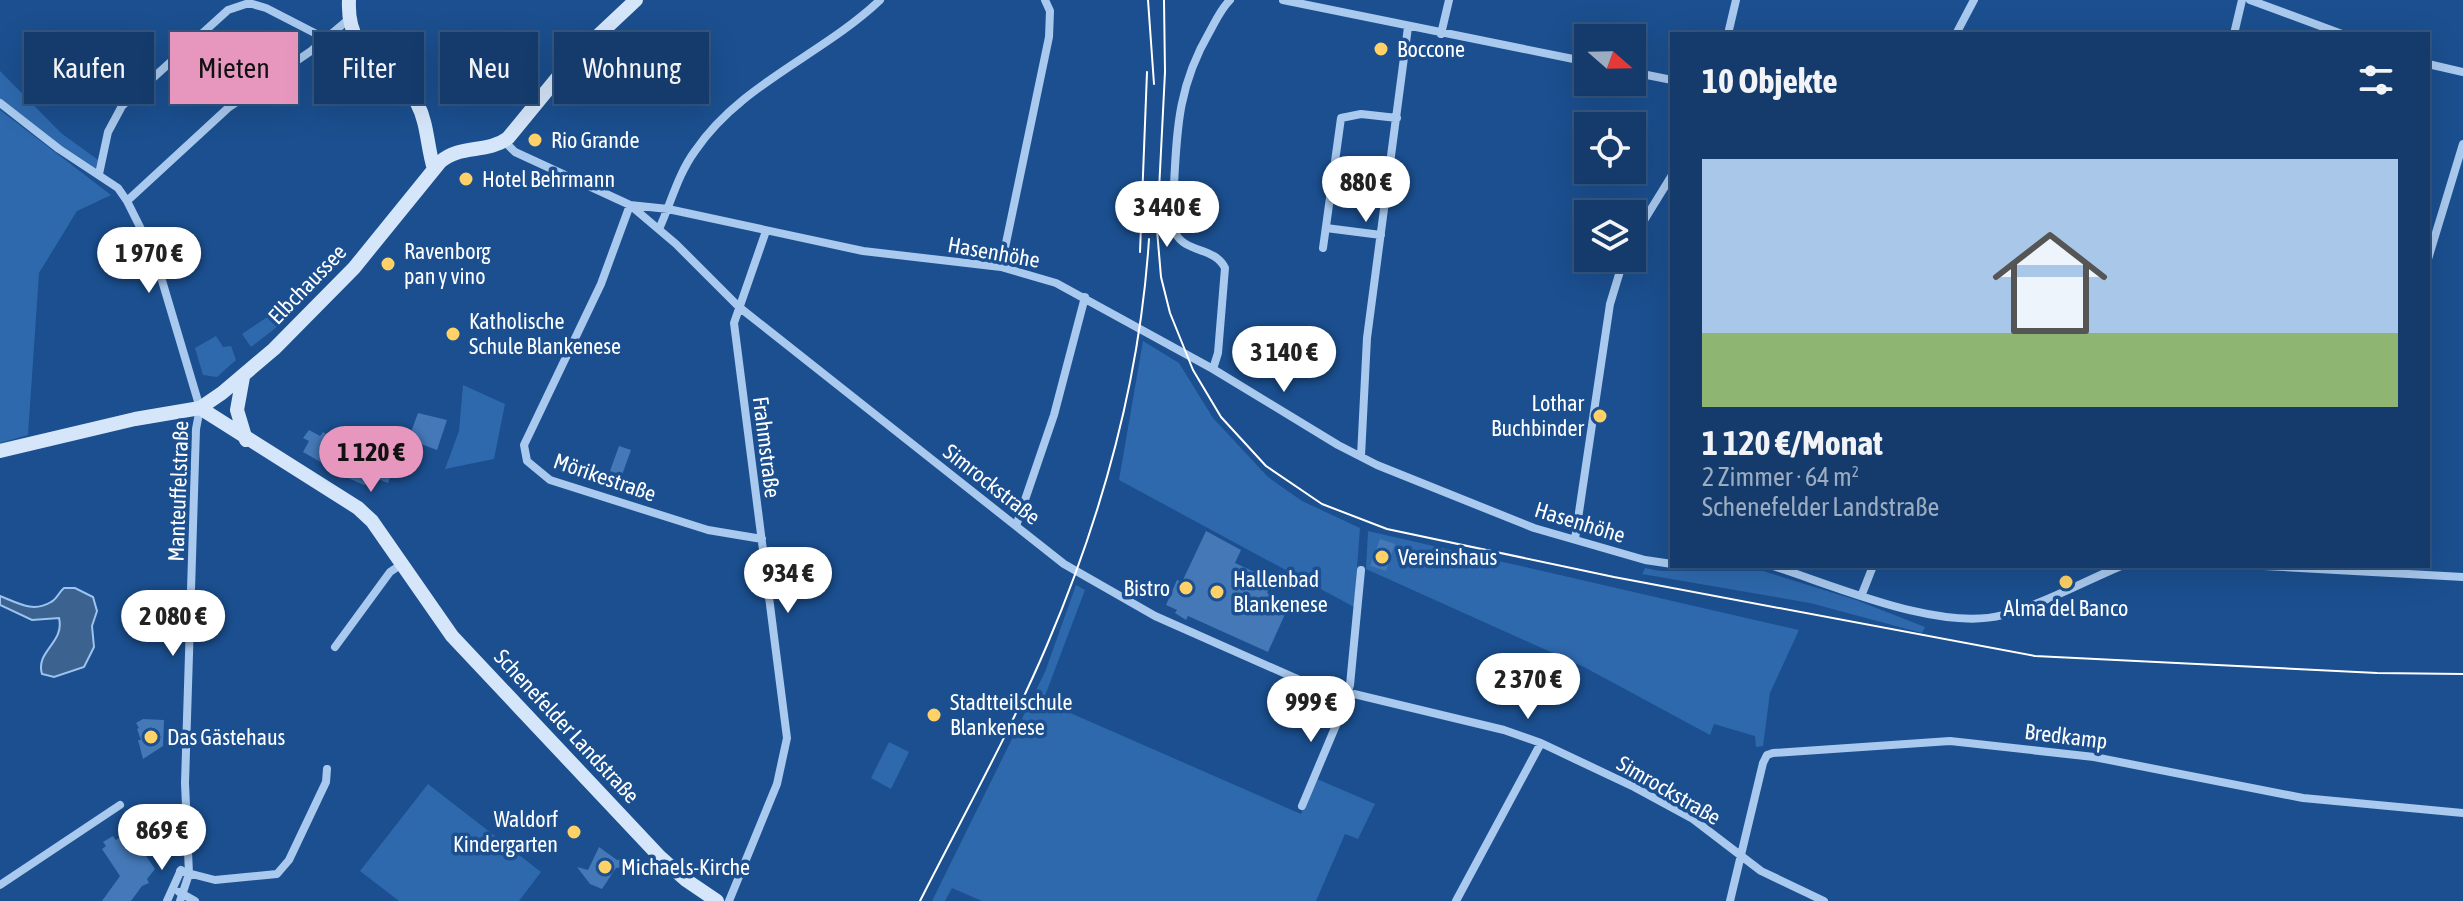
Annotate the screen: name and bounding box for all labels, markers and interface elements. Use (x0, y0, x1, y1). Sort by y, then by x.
north arrow (1574, 24, 1646, 96)
map controls (1574, 24, 1646, 272)
chip: Kaufen (24, 32, 154, 104)
chip: Mieten (170, 32, 298, 104)
chip: Filter (314, 32, 424, 104)
chip: Neu (440, 32, 538, 104)
chip: Wohnung (554, 32, 709, 104)
place label: Boccone (1397, 36, 1465, 62)
marker: Boccone (1372, 40, 1390, 58)
icon: filters (2354, 58, 2398, 102)
text: 10 Objekte (1702, 61, 1838, 100)
button: locate (1574, 112, 1646, 184)
place label: Rio Grande (551, 127, 639, 153)
marker: Rio Grande (526, 131, 544, 149)
pin: 880 € (1310, 156, 1422, 224)
place label: Hotel Behrmann (482, 166, 615, 192)
text: 880 € (1340, 167, 1392, 197)
marker: Hotel Behrmann (457, 170, 475, 188)
pin: 3 440 € (1093, 181, 1241, 249)
text: 3 440 € (1133, 192, 1201, 222)
button: layers (1574, 200, 1646, 272)
icon: home (1978, 211, 2122, 355)
pin: 1 970 € (75, 227, 223, 295)
street label: Hasenhöhe (946, 231, 1042, 273)
text: 1 970 € (115, 238, 183, 268)
place label: Ravenborg pan y vino (404, 238, 491, 289)
street label: Elbchaussee (263, 239, 351, 329)
marker: Ravenborg pan y vino (379, 255, 397, 273)
place label: Katholische Schule Blankenese (469, 308, 621, 359)
marker: Katholische Schule Blankenese (444, 325, 462, 343)
pin: 3 140 € (1210, 326, 1358, 394)
text: 3 140 € (1250, 337, 1318, 367)
place label: Lothar Buchbinder (1491, 390, 1585, 441)
street label: Frahmstraße (748, 395, 786, 499)
marker: Lothar Buchbinder (1591, 407, 1609, 425)
street label: Manteuffelstraße (163, 420, 193, 562)
text: 1 120 €/Monat (1702, 423, 1883, 462)
pin: 1 120 € (297, 426, 445, 494)
text: 1 120 € (337, 437, 405, 467)
street label: Simrockstraße (938, 438, 1046, 530)
street label: Mörikestraße (550, 447, 660, 507)
text: 2 Zimmer · 64 m² (1702, 462, 1859, 492)
text: Schenefelder Landstraße (1702, 492, 1939, 522)
street label: Hasenhöhe (1532, 496, 1628, 548)
place label: Vereinshaus (1398, 544, 1498, 570)
pin: 934 € (732, 547, 844, 615)
marker: Vereinshaus (1373, 548, 1391, 566)
text: 934 € (762, 558, 814, 588)
place label: Hallenbad Blankenese (1233, 566, 1328, 617)
marker: Alma del Banco (2057, 573, 2075, 591)
place label: Bistro (1124, 575, 1170, 601)
marker: Bistro (1177, 579, 1195, 597)
marker: Hallenbad Blankenese (1208, 583, 1226, 601)
pin: 2 080 € (99, 590, 247, 658)
place label: Alma del Banco (2004, 595, 2128, 621)
text: 2 080 € (139, 601, 207, 631)
street label: Schenefelder Landstraße (489, 644, 645, 808)
pin: 2 370 € (1454, 653, 1602, 721)
text: 2 370 € (1494, 664, 1562, 694)
pin: 999 € (1255, 676, 1367, 744)
text: 999 € (1285, 687, 1337, 717)
place label: Stadtteilschule Blankenese (950, 689, 1072, 740)
marker: Stadtteilschule Blankenese (925, 706, 943, 724)
street label: Bredkamp (2023, 718, 2109, 754)
place label: Das Gästehaus (167, 724, 286, 750)
marker: Das Gästehaus (142, 728, 160, 746)
street label: Simrockstraße (1612, 750, 1726, 830)
pin: 869 € (106, 804, 218, 872)
place label: Waldorf Kindergarten (453, 806, 558, 857)
text: 869 € (136, 815, 188, 845)
marker: Waldorf Kindergarten (565, 823, 583, 841)
place label: Michaels-Kirche (621, 854, 750, 880)
marker: Michaels-Kirche (596, 858, 614, 876)

